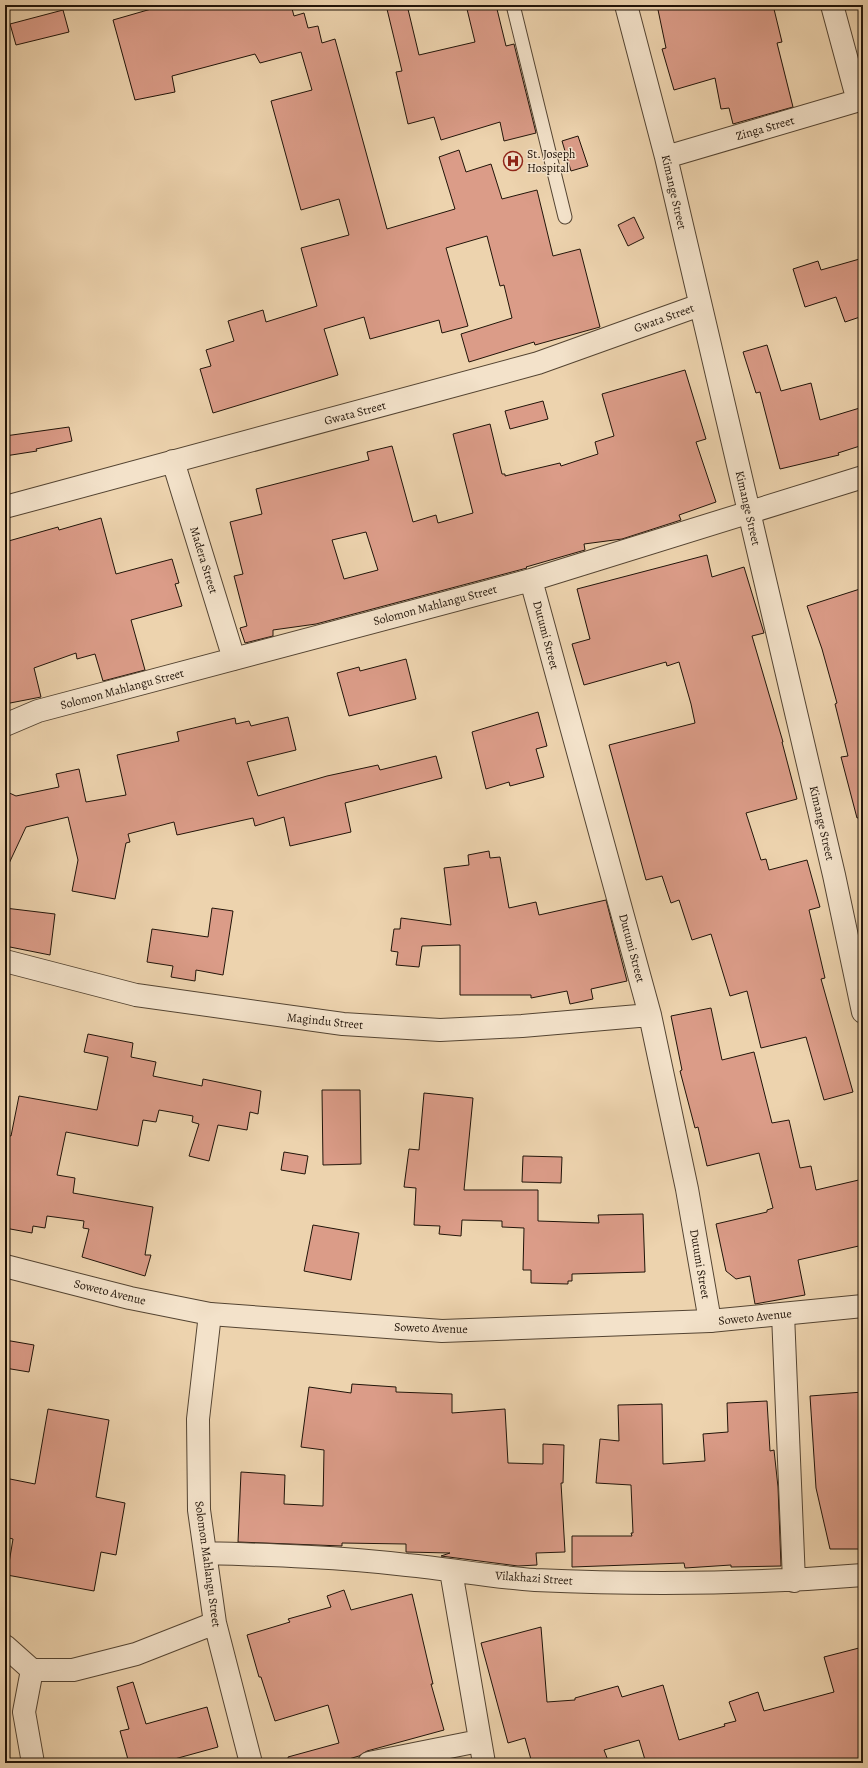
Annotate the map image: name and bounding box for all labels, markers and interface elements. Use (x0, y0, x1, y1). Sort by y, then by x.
street label: Zinga Street (734, 112, 796, 144)
place label: St. Joseph Hospital (527, 146, 576, 176)
hospital icon: St. Joseph Hospital (502, 150, 524, 172)
street label: Kimange Street (658, 153, 690, 231)
street label: Gwata Street (632, 300, 696, 336)
street label: Gwata Street (322, 397, 388, 429)
street label: Kimange Street (732, 469, 764, 547)
street label: Madera Street (186, 524, 222, 596)
street label: Solomon Mahlangu Street (371, 581, 499, 629)
street label: Dutumi Street (529, 599, 563, 671)
street label: Solomon Mahlangu Street (58, 665, 186, 713)
street label: Kimange Street (806, 784, 838, 862)
street label: Dutumi Street (615, 912, 649, 984)
street label: Magindu Street (286, 1009, 364, 1033)
street label: Dutumi Street (686, 1228, 714, 1300)
street label: Soweto Avenue (72, 1275, 148, 1309)
street label: Soweto Avenue (718, 1305, 792, 1329)
street label: Soweto Avenue (394, 1319, 468, 1337)
street label: Solomon Mahlangu Street (191, 1500, 225, 1628)
street label: Vilakhazi Street (494, 1567, 573, 1589)

